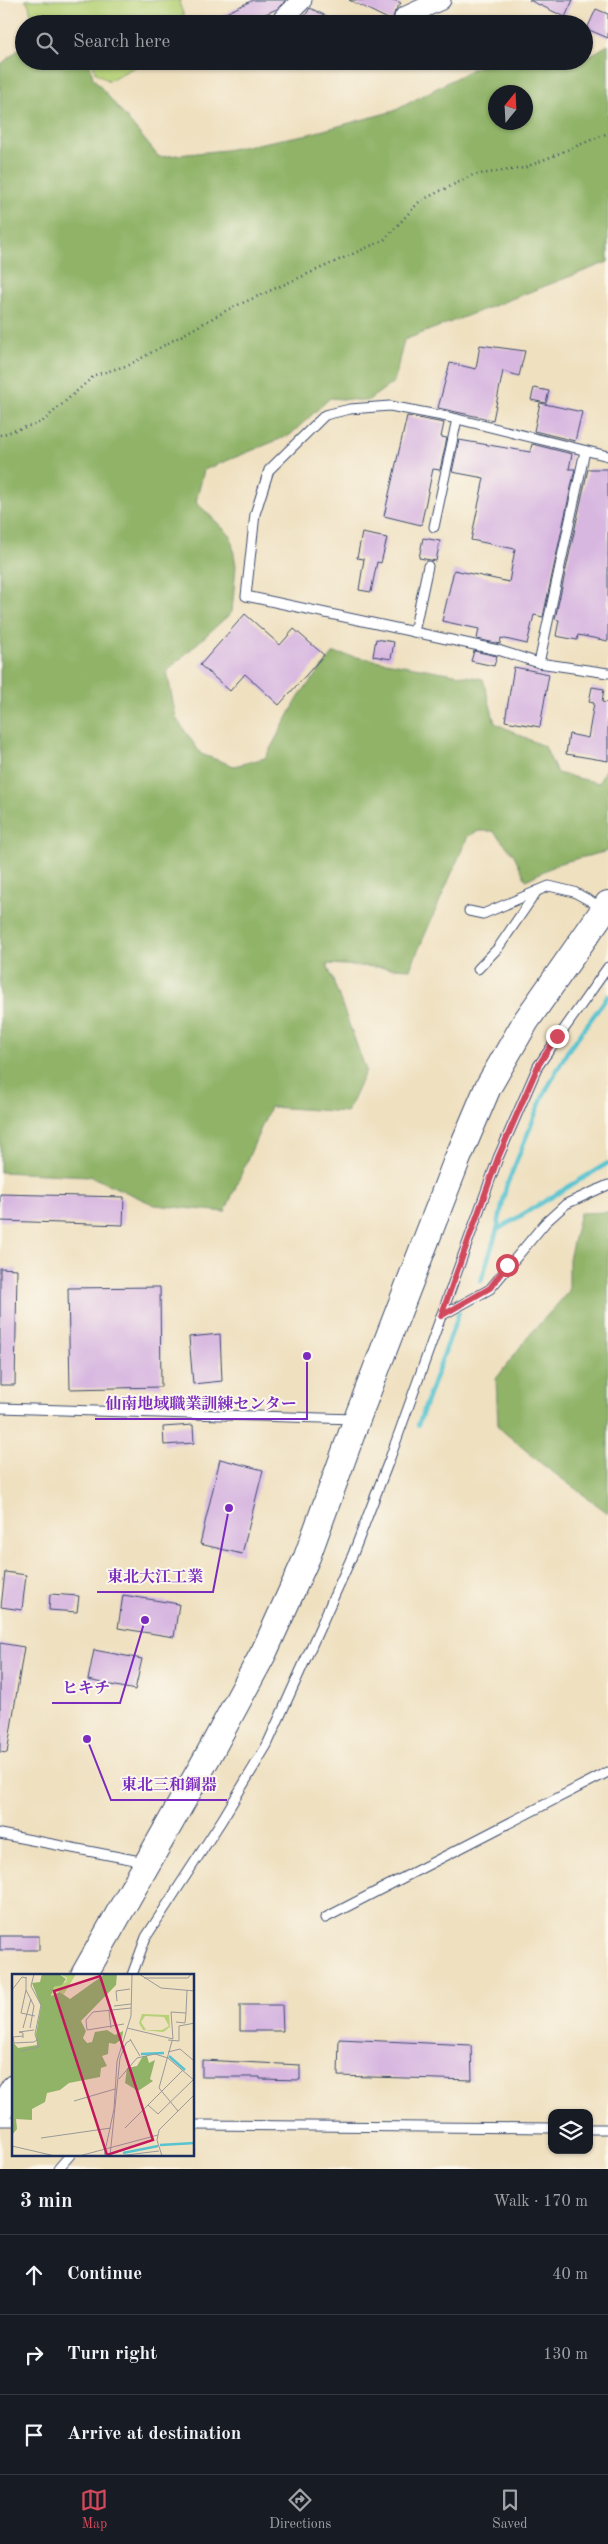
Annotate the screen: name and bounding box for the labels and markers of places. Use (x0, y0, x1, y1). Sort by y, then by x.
callout: 仙南地域職業訓練センター (95, 1388, 307, 1419)
callout: 東北大江工業 (97, 1561, 213, 1592)
callout: ヒキチ (52, 1672, 120, 1703)
callout: 東北三和鋼器 (111, 1769, 227, 1800)

